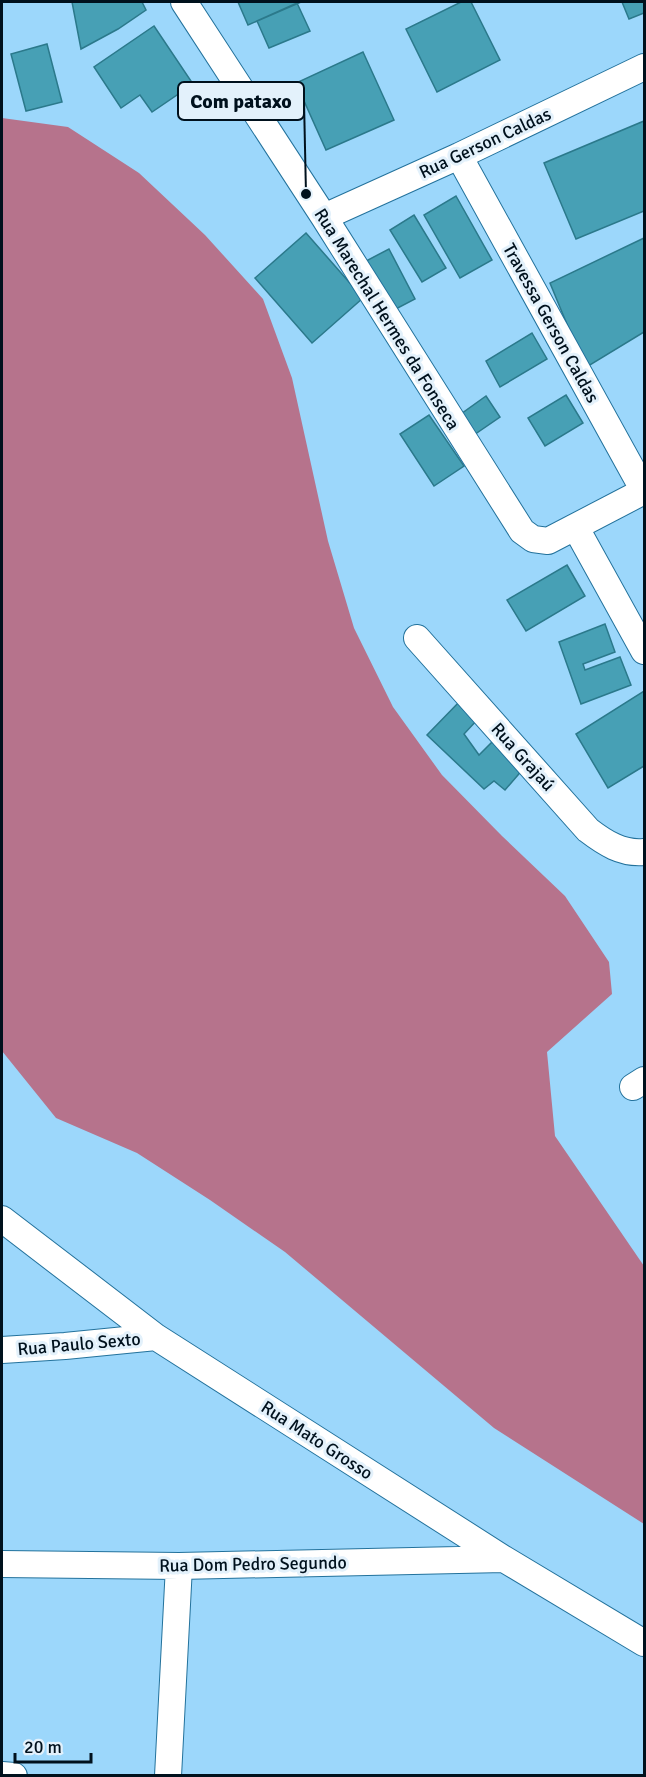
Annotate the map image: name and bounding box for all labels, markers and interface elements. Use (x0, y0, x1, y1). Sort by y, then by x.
callout: Com pataxo (178, 82, 304, 120)
text: Com pataxo (190, 89, 292, 114)
street label: Rua Gerson Caldas (415, 103, 555, 183)
street label: Rua Marechal Hermes da Fonseca (310, 204, 464, 434)
street label: Travessa Gerson Caldas (498, 239, 604, 407)
street label: Rua Grajaú (487, 718, 559, 796)
street label: Rua Paulo Sexto (17, 1328, 141, 1360)
street label: Rua Mato Grosso (257, 1396, 377, 1484)
street label: Rua Dom Pedro Segundo (159, 1551, 347, 1577)
scale bar (15, 1726, 92, 1764)
text: 20 m (24, 1736, 62, 1758)

